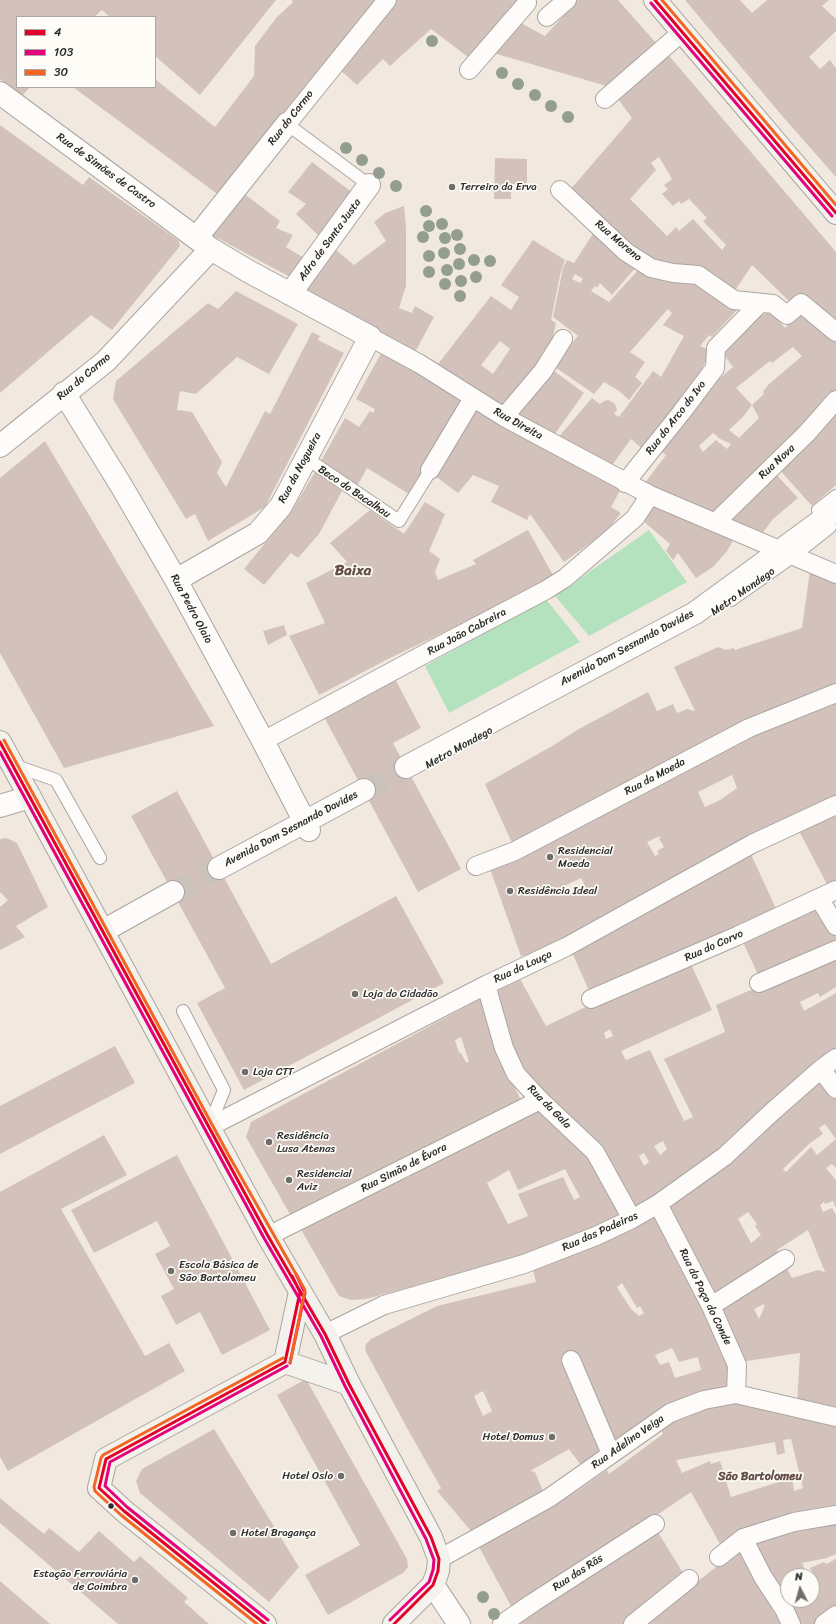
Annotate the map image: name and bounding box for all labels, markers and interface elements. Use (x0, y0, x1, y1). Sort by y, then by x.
legend (16, 16, 156, 88)
text: 4 (54, 21, 62, 43)
text: 103 (54, 41, 73, 63)
text: 30 (54, 61, 68, 83)
street label: Rua do Carmo (265, 88, 317, 148)
street label: Rua de Simões de Castro (54, 131, 158, 211)
place label: Terreiro da Erva (460, 180, 537, 194)
marker: Terreiro da Erva (447, 182, 457, 192)
street label: Adro de Santa Justa (296, 196, 364, 284)
street label: Rua Moreno (592, 218, 644, 264)
street label: Rua do Carmo (54, 351, 114, 403)
street label: Rua do Arco do Ivo (643, 378, 709, 458)
street label: Rua Direita (491, 405, 545, 443)
street label: Rua da Nogueira (276, 430, 324, 506)
street label: Rua Nova (756, 442, 798, 482)
street label: Beco do Bacalhau (315, 463, 393, 521)
district label: Baixa (335, 562, 371, 580)
street label: Metro Mondego (708, 565, 778, 619)
street label: Rua Pedro Olaio (167, 572, 215, 646)
street label: Rua João Cabreira (425, 606, 509, 658)
street label: Avenida Dom Sesnando Davides (558, 607, 696, 689)
street label: Metro Mondego (423, 724, 495, 772)
street label: Rua da Moeda (622, 756, 688, 798)
street label: Avenida Dom Sesnando Davides (222, 788, 360, 870)
place label: Residencial Moeda (558, 844, 613, 870)
marker: Residencial Moeda (545, 852, 555, 862)
place label: Residência Ideal (518, 884, 597, 898)
marker: Residência Ideal (505, 886, 515, 896)
street label: Rua do Corvo (683, 927, 745, 965)
street label: Rua da Louça (492, 948, 554, 986)
place label: Loja do Cidadão (363, 987, 438, 1001)
marker: Loja do Cidadão (350, 989, 360, 999)
place label: Loja CTT (253, 1065, 294, 1079)
marker: Loja CTT (240, 1067, 250, 1077)
street label: Rua da Gala (524, 1082, 574, 1132)
place label: Residência Lusa Atenas (277, 1129, 335, 1155)
marker: Residência Lusa Atenas (264, 1137, 274, 1147)
street label: Rua Simão de Évora (359, 1141, 449, 1195)
place label: Residencial Aviz (297, 1167, 352, 1193)
marker: Residencial Aviz (284, 1175, 294, 1185)
street label: Rua das Padeiras (560, 1209, 640, 1255)
street label: Rua do Paço do Conde (676, 1247, 734, 1347)
place label: Escola Básica de São Bartolomeu (179, 1258, 259, 1284)
marker: Escola Básica de São Bartolomeu (166, 1266, 176, 1276)
street label: Rua Adelino Veiga (589, 1412, 667, 1472)
place label: Hotel Domus (483, 1430, 544, 1444)
marker: Hotel Domus (547, 1432, 557, 1442)
place label: Hotel Oslo (282, 1469, 333, 1483)
district label: São Bartolomeu (718, 1470, 802, 1484)
marker: Hotel Oslo (336, 1471, 346, 1481)
unlabelled marker (106, 1501, 116, 1511)
place label: Hotel Bragança (241, 1526, 316, 1540)
marker: Hotel Bragança (228, 1528, 238, 1538)
street label: Rua das Rãs (550, 1552, 606, 1594)
place label: Estação Ferroviária de Coimbra (33, 1567, 127, 1593)
text: N (794, 1567, 804, 1586)
north arrow (780, 1568, 820, 1608)
marker: Estação Ferroviária de Coimbra (130, 1575, 140, 1585)

